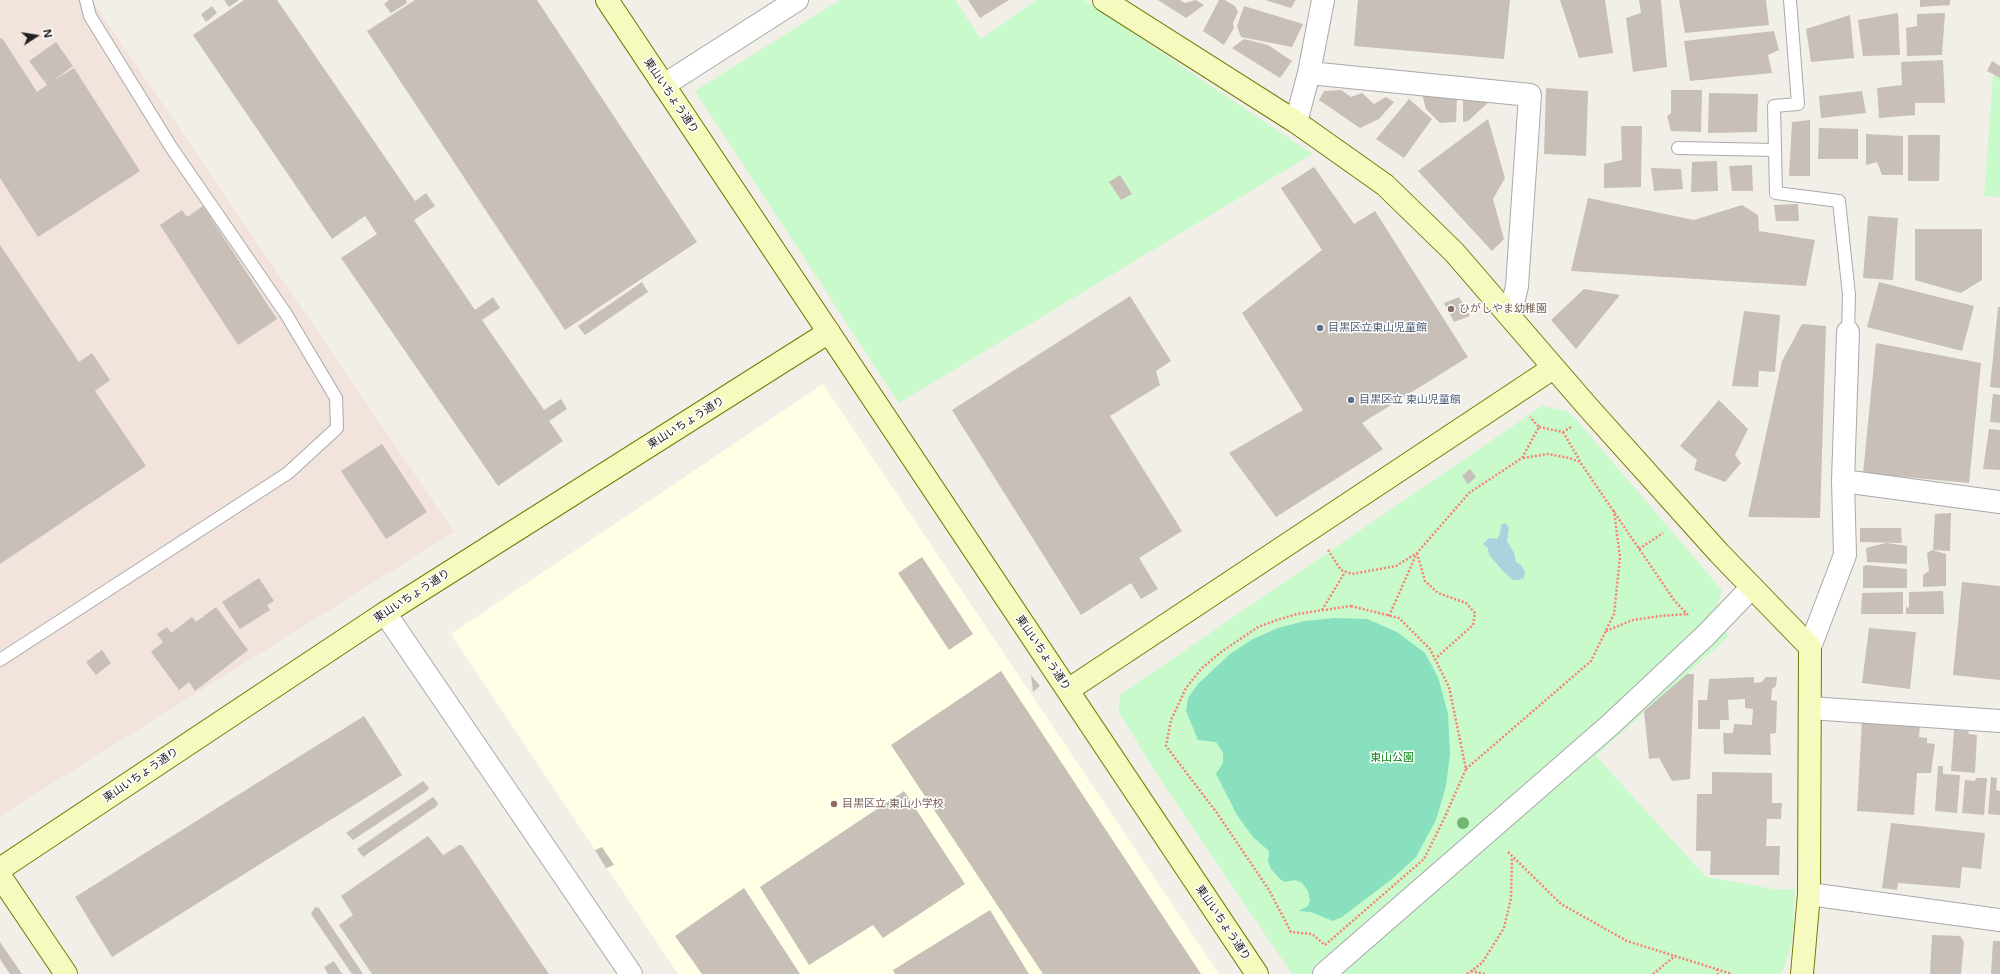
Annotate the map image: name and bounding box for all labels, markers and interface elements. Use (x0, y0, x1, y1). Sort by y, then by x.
north arrow (16, 16, 56, 56)
text: N (40, 27, 56, 39)
street label: 東山いちょう通り (641, 56, 701, 136)
place label: ひがしやま幼稚園 (1459, 302, 1547, 316)
marker: ひがしやま幼稚園 (1446, 304, 1456, 314)
place label: 目黒区立東山児童館 (1328, 321, 1427, 335)
marker: 目黒区立東山児童館 (1315, 323, 1325, 333)
place label: 目黒区立 東山児童館 (1359, 393, 1461, 407)
street label: 東山いちょう通り (645, 394, 727, 452)
marker: 目黒区立 東山児童館 (1346, 395, 1356, 405)
street label: 東山いちょう通り (372, 567, 452, 625)
street label: 東山いちょう通り (1013, 613, 1073, 693)
street label: 東山いちょう通り (101, 745, 181, 805)
park label: 東山公園 (1370, 751, 1414, 765)
place label: 目黒区立 東山小学校 (842, 797, 944, 811)
marker: 目黒区立 東山小学校 (829, 799, 839, 809)
street label: 東山いちょう通り (1193, 883, 1253, 963)

